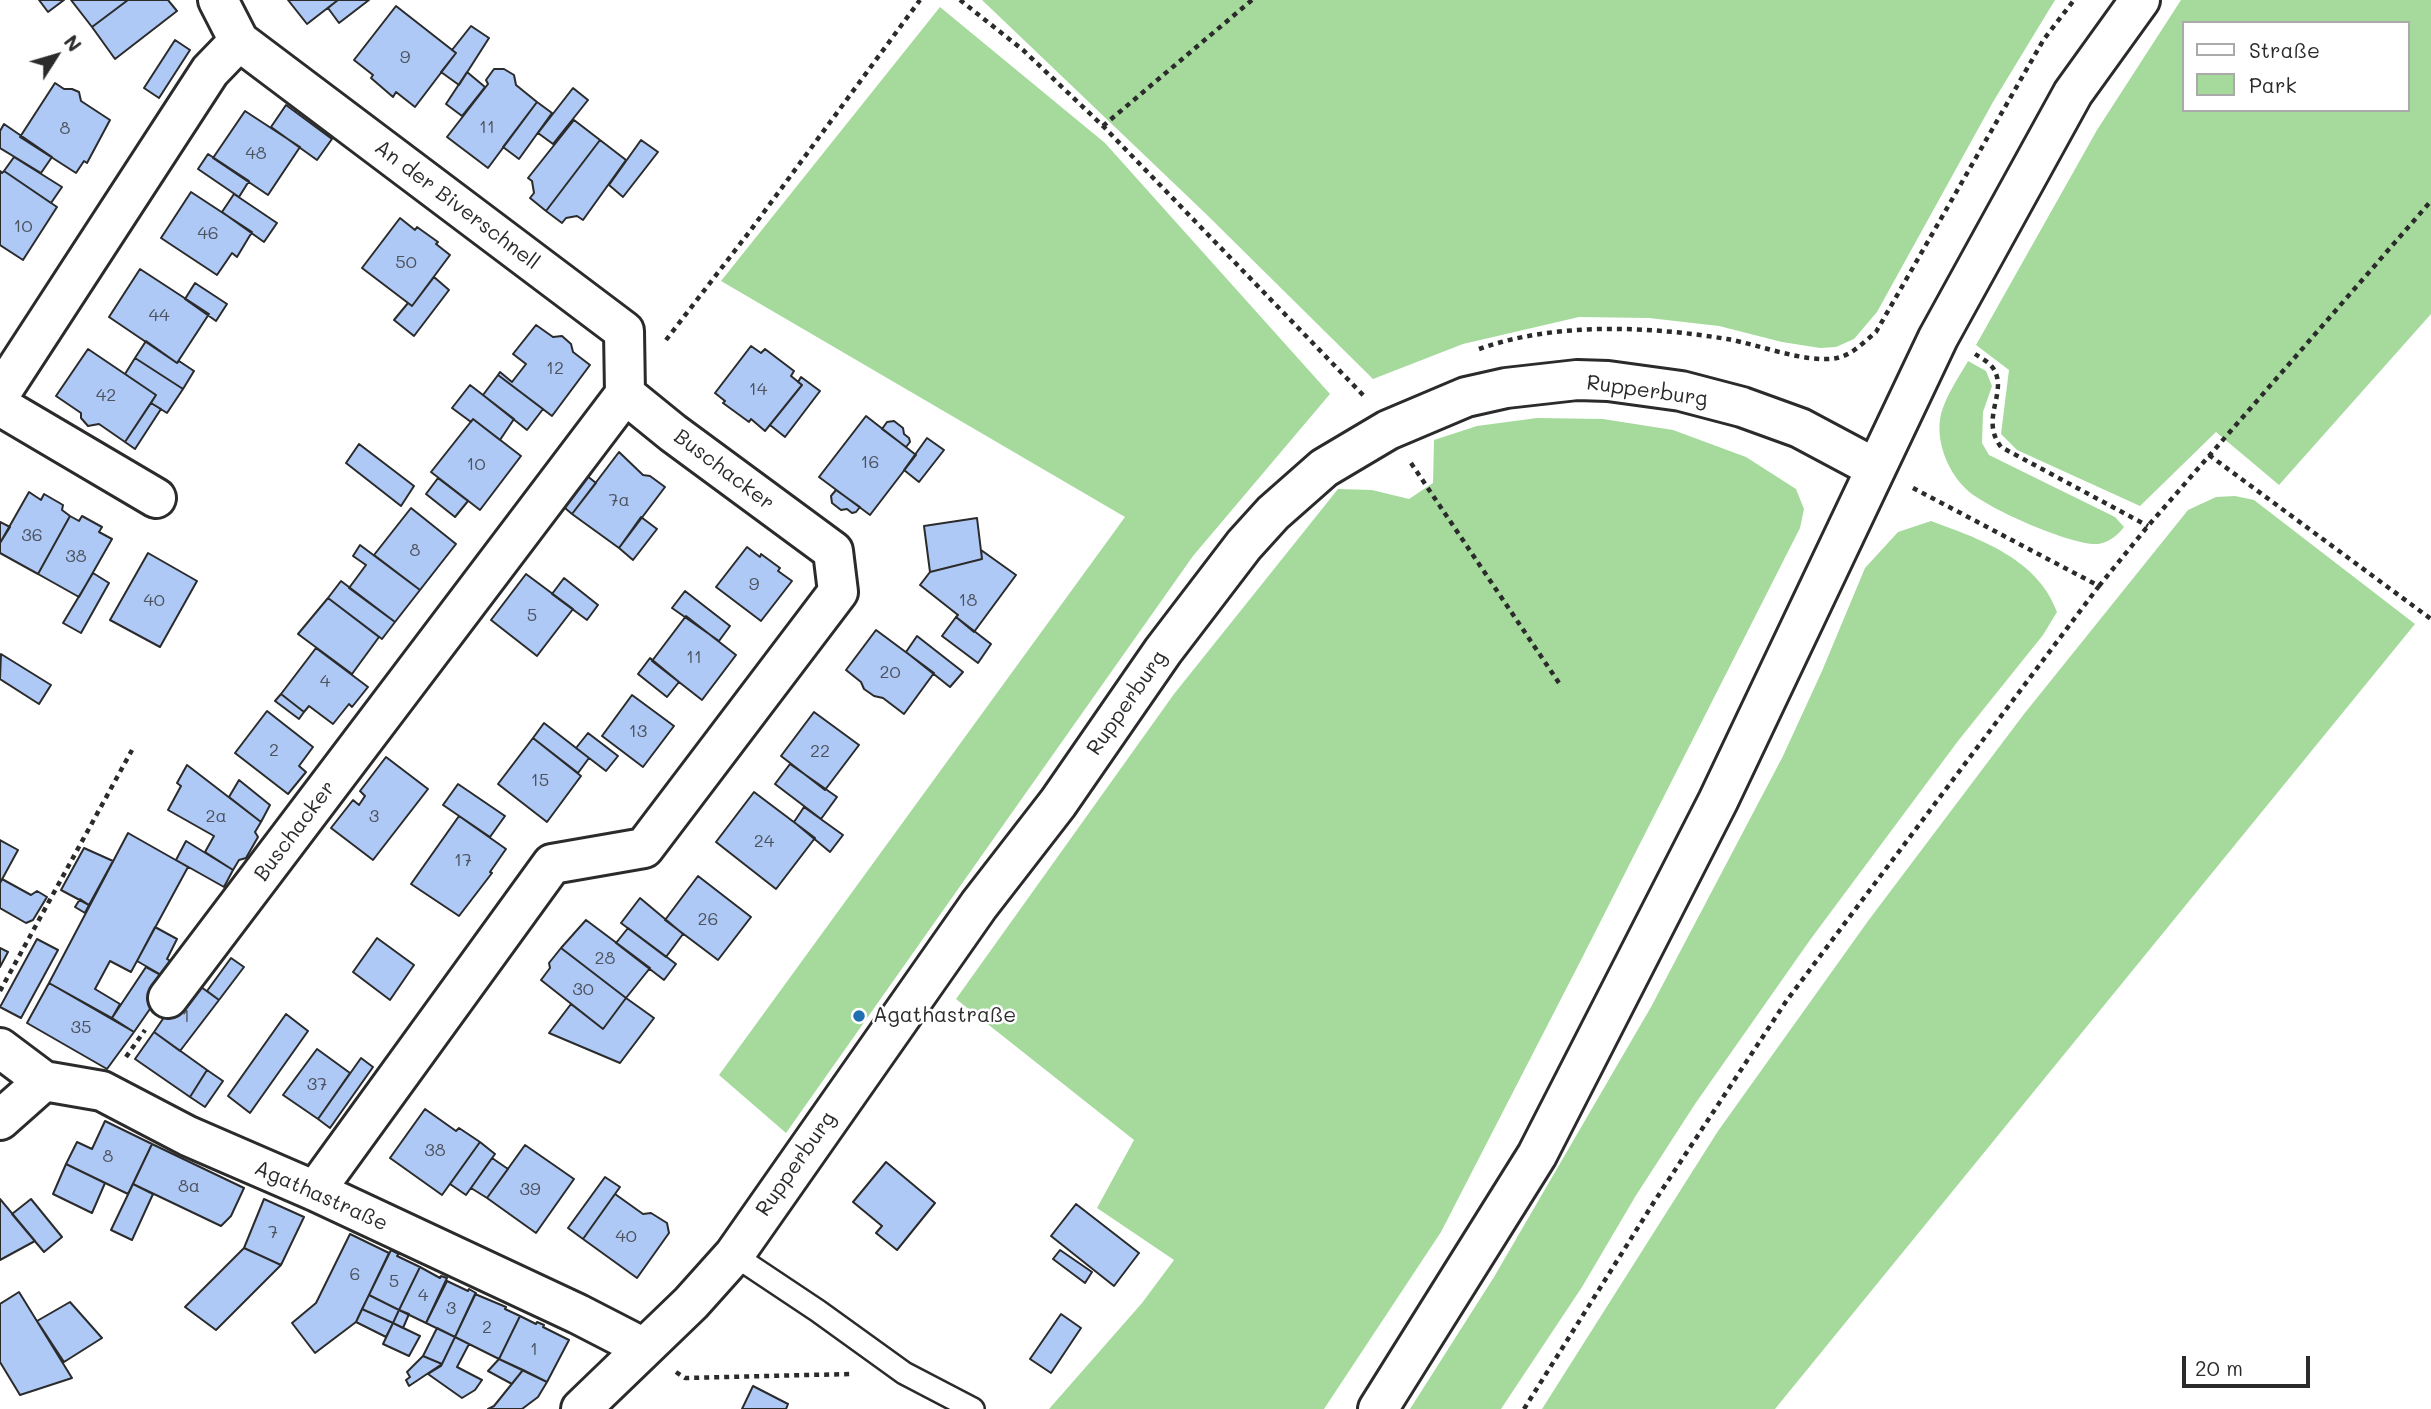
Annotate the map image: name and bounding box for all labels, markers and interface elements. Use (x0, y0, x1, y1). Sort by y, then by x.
north arrow (21, 21, 91, 91)
legend (2182, 21, 2410, 112)
text: N (59, 30, 87, 56)
text: Straße (2249, 36, 2320, 63)
house number: 9 (400, 46, 410, 68)
text: Park (2249, 71, 2297, 98)
house number: 11 (479, 116, 495, 138)
house number: 8 (60, 117, 70, 139)
street label: An der Biverschnell (369, 135, 545, 275)
house number: 48 (245, 142, 267, 164)
house number: 10 (13, 215, 33, 237)
house number: 46 (197, 222, 219, 244)
house number: 50 (395, 251, 417, 273)
house number: 44 (148, 304, 170, 326)
house number: 12 (546, 357, 564, 379)
street label: Rupperburg (1585, 370, 1709, 412)
house number: 14 (749, 378, 767, 400)
house number: 42 (96, 384, 116, 406)
street label: Buschacker (669, 424, 779, 516)
house number: 16 (861, 451, 879, 473)
house number: 10 (466, 453, 486, 475)
house number: 7a (608, 489, 630, 511)
house number: 36 (21, 524, 43, 546)
house number: 8 (410, 539, 420, 561)
house number: 38 (65, 545, 87, 567)
house number: 9 (749, 573, 759, 595)
house number: 40 (143, 589, 165, 611)
house number: 18 (959, 589, 977, 611)
house number: 5 (527, 604, 537, 626)
house number: 11 (686, 646, 702, 668)
street label: Rupperburg (1082, 646, 1172, 760)
house number: 20 (879, 661, 901, 683)
house number: 4 (320, 670, 330, 692)
house number: 13 (629, 720, 647, 742)
house number: 2 (269, 739, 279, 761)
house number: 22 (810, 740, 830, 762)
house number: 15 (531, 769, 549, 791)
street label: Buschacker (249, 776, 341, 886)
house number: 2a (205, 805, 227, 827)
house number: 3 (369, 805, 379, 827)
house number: 24 (754, 830, 774, 852)
house number: 17 (454, 849, 472, 871)
house number: 26 (698, 908, 718, 930)
house number: 28 (595, 947, 615, 969)
house number: 30 (572, 978, 594, 1000)
place label: Agathastraße (873, 1003, 1016, 1029)
house number: 1 (182, 1005, 190, 1027)
marker: Agathastraße (851, 1008, 867, 1024)
house number: 35 (70, 1016, 92, 1038)
house number: 37 (307, 1073, 327, 1095)
street label: Rupperburg (751, 1107, 841, 1221)
house number: 38 (424, 1139, 446, 1161)
house number: 8 (103, 1145, 113, 1167)
street label: Agathastraße (250, 1155, 392, 1237)
house number: 8a (178, 1175, 200, 1197)
house number: 39 (519, 1178, 541, 1200)
house number: 7 (268, 1221, 278, 1243)
house number: 40 (615, 1225, 637, 1247)
house number: 6 (350, 1263, 360, 1285)
house number: 5 (389, 1270, 399, 1292)
house number: 4 (418, 1284, 428, 1306)
house number: 3 (446, 1297, 456, 1319)
house number: 2 (482, 1316, 492, 1338)
house number: 1 (530, 1338, 538, 1360)
scale bar (2186, 1342, 2314, 1386)
text: 20 m (2195, 1354, 2243, 1381)

